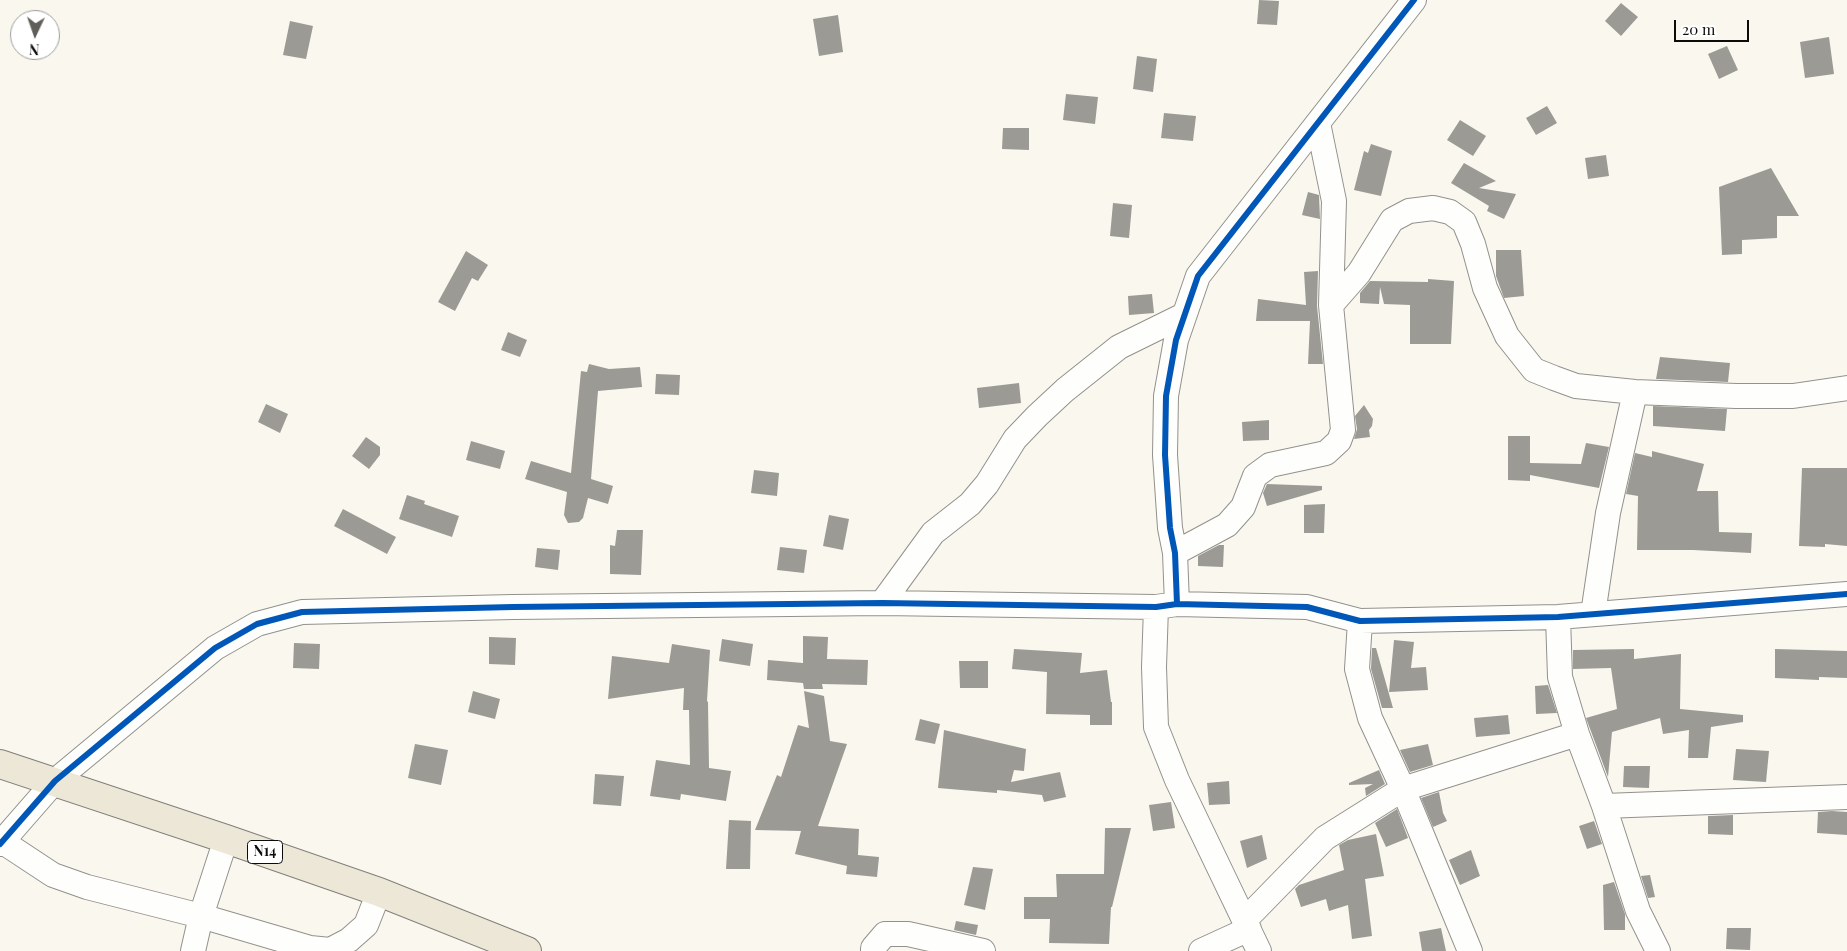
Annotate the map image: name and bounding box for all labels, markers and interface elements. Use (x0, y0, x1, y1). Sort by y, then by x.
north arrow (10, 10, 60, 60)
scale bar (1677, 10, 1752, 42)
text: 20 m (1682, 19, 1715, 39)
text: N (29, 40, 40, 59)
road number: N14 (248, 840, 282, 864)

